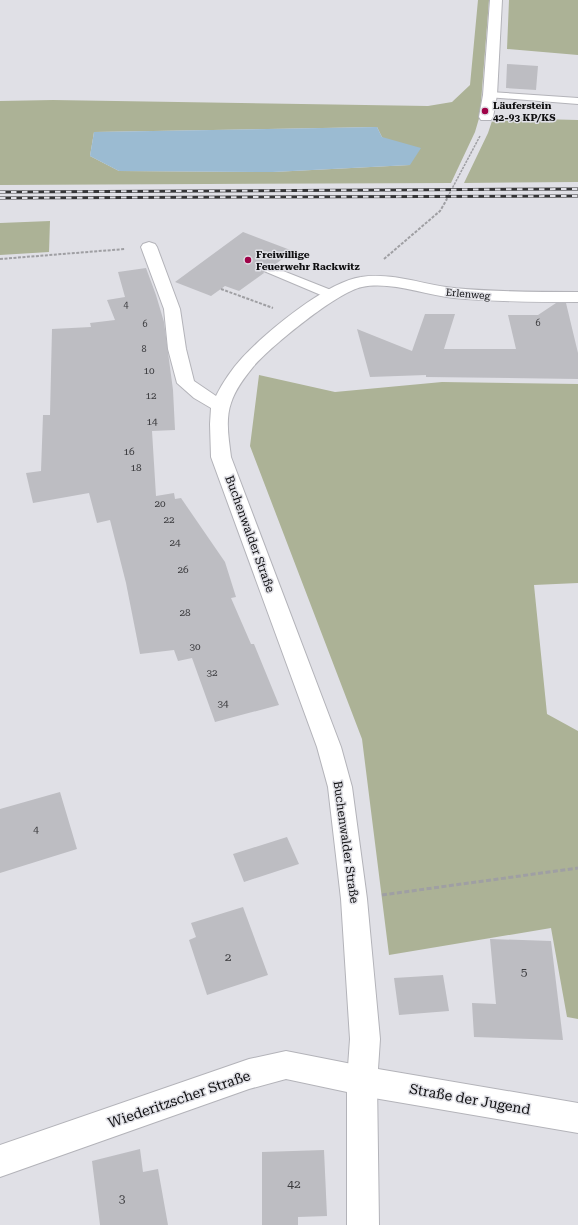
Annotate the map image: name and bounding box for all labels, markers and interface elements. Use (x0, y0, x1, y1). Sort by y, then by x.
place label: Läuferstein 42-93 KP/KS (493, 100, 556, 123)
marker: Läuferstein 42-93 KP/KS (480, 106, 490, 116)
place label: Freiwillige Feuerwehr Rackwitz (256, 249, 360, 272)
marker: Freiwillige Feuerwehr Rackwitz (243, 255, 253, 265)
street label: Erlenweg (445, 287, 491, 301)
house number: 4 (123, 300, 129, 310)
house number: 6 (535, 318, 541, 328)
house number: 6 (142, 319, 148, 329)
house number: 8 (141, 344, 147, 354)
house number: 10 (143, 365, 155, 376)
house number: 12 (145, 390, 157, 401)
house number: 14 (146, 416, 158, 427)
house number: 16 (123, 446, 135, 457)
house number: 18 (130, 462, 142, 473)
street label: Buchenwalder Straße (222, 474, 278, 595)
house number: 20 (154, 498, 166, 509)
house number: 22 (163, 514, 175, 525)
house number: 24 (169, 537, 181, 548)
house number: 26 (177, 564, 189, 575)
house number: 28 (179, 607, 191, 618)
house number: 30 (189, 641, 201, 652)
house number: 32 (206, 667, 218, 678)
house number: 34 (217, 698, 229, 709)
street label: Buchenwalder Straße (330, 780, 362, 905)
house number: 4 (33, 824, 39, 835)
house number: 2 (225, 950, 232, 964)
house number: 5 (521, 965, 528, 979)
street label: Wiederitzscher Straße (106, 1067, 252, 1131)
street label: Straße der Jugend (408, 1080, 532, 1118)
house number: 42 (287, 1177, 301, 1191)
house number: 3 (119, 1192, 126, 1206)

